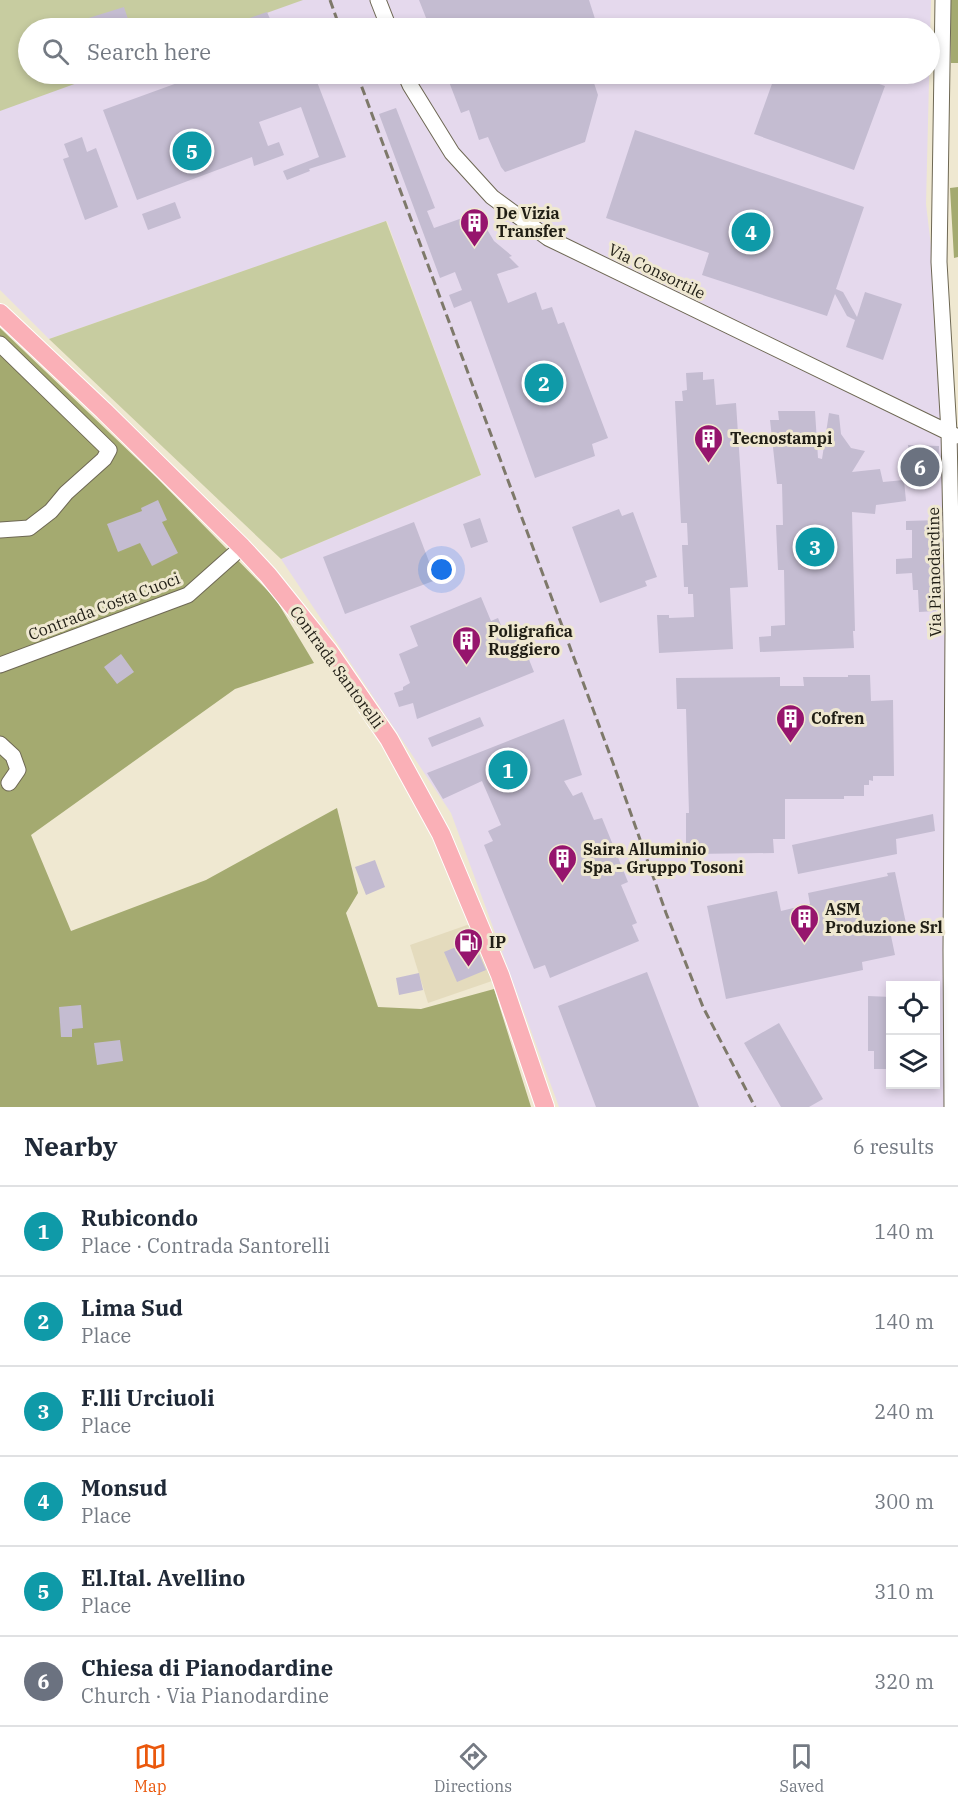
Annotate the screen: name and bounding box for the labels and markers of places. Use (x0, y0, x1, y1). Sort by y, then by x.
pin: 5 (172, 128, 212, 174)
place label: De Vizia Transfer (496, 203, 566, 241)
building icon: De Vizia Transfer (459, 206, 491, 248)
pin: 4 (732, 210, 771, 254)
pin: 2 (524, 360, 564, 406)
building icon: Tecnostampi (693, 422, 725, 464)
place label: Tecnostampi (730, 428, 832, 448)
pin: 6 (900, 444, 940, 490)
pin: 3 (796, 524, 834, 570)
place label: Poligrafica Ruggiero (488, 621, 573, 659)
building icon: Poligrafica Ruggiero (451, 624, 483, 666)
building icon: Cofren (774, 702, 806, 744)
place label: Cofren (811, 708, 865, 728)
pin: 1 (488, 748, 528, 792)
place label: Saira Alluminio Spa - Gruppo Tosoni (583, 839, 744, 877)
building icon: Saira Alluminio Spa - Gruppo Tosoni (546, 842, 578, 884)
place label: ASM Produzione Srl (825, 899, 943, 937)
building icon: ASM Produzione Srl (788, 902, 820, 944)
fuel station icon: IP (452, 926, 484, 968)
place label: IP (489, 932, 506, 952)

